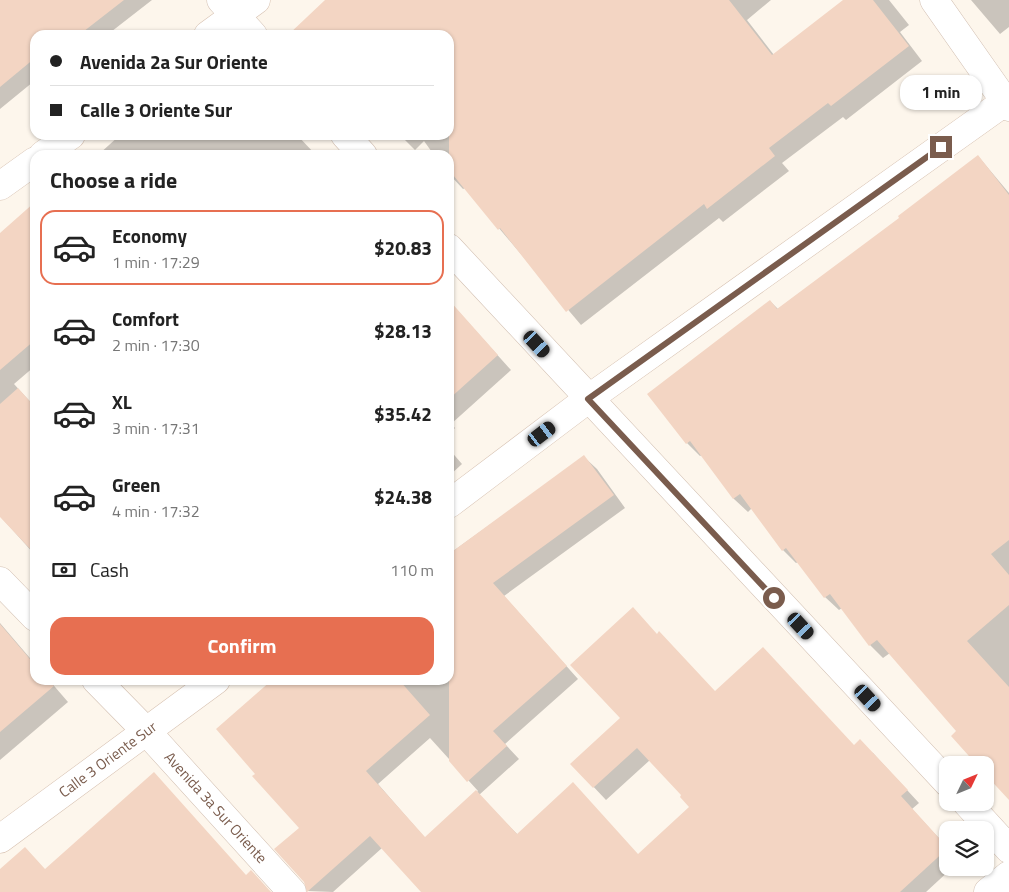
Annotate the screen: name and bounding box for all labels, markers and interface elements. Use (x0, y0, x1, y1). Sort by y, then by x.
text: Avenida 2a Sur Oriente (80, 47, 268, 76)
callout: 1 min (900, 74, 982, 110)
text: 1 min (922, 80, 960, 104)
text: Calle 3 Oriente Sur (80, 95, 232, 124)
route end (930, 136, 952, 158)
text: Choose a ride (50, 163, 177, 197)
text: Economy (112, 221, 187, 250)
icon: car (52, 225, 97, 270)
text: $20.83 (374, 233, 432, 262)
text: 1 min · 17:29 (112, 250, 200, 274)
text: Comfort (112, 304, 179, 333)
icon: car (52, 308, 97, 353)
text: $28.13 (374, 316, 432, 345)
car (521, 328, 552, 360)
text: 2 min · 17:30 (112, 333, 200, 357)
text: XL (112, 387, 132, 416)
icon: car (52, 391, 97, 436)
text: $35.42 (374, 399, 432, 428)
text: 3 min · 17:31 (112, 416, 200, 440)
car (525, 419, 558, 449)
text: Green (112, 470, 161, 499)
icon: car (52, 474, 97, 519)
text: $24.38 (374, 482, 432, 511)
text: 4 min · 17:32 (112, 499, 200, 523)
text: Cash (90, 555, 129, 584)
icon: cash (50, 556, 78, 584)
text: 110 m (390, 558, 434, 582)
route start (763, 587, 785, 609)
car (785, 610, 816, 642)
button: Confirm (50, 617, 434, 675)
car (852, 682, 883, 714)
street label: Calle 3 Oriente Sur (54, 715, 161, 803)
street label: Avenida 3a Sur Oriente (159, 746, 273, 869)
north arrow (939, 756, 994, 811)
map controls (939, 756, 994, 876)
button: layers (939, 821, 994, 876)

